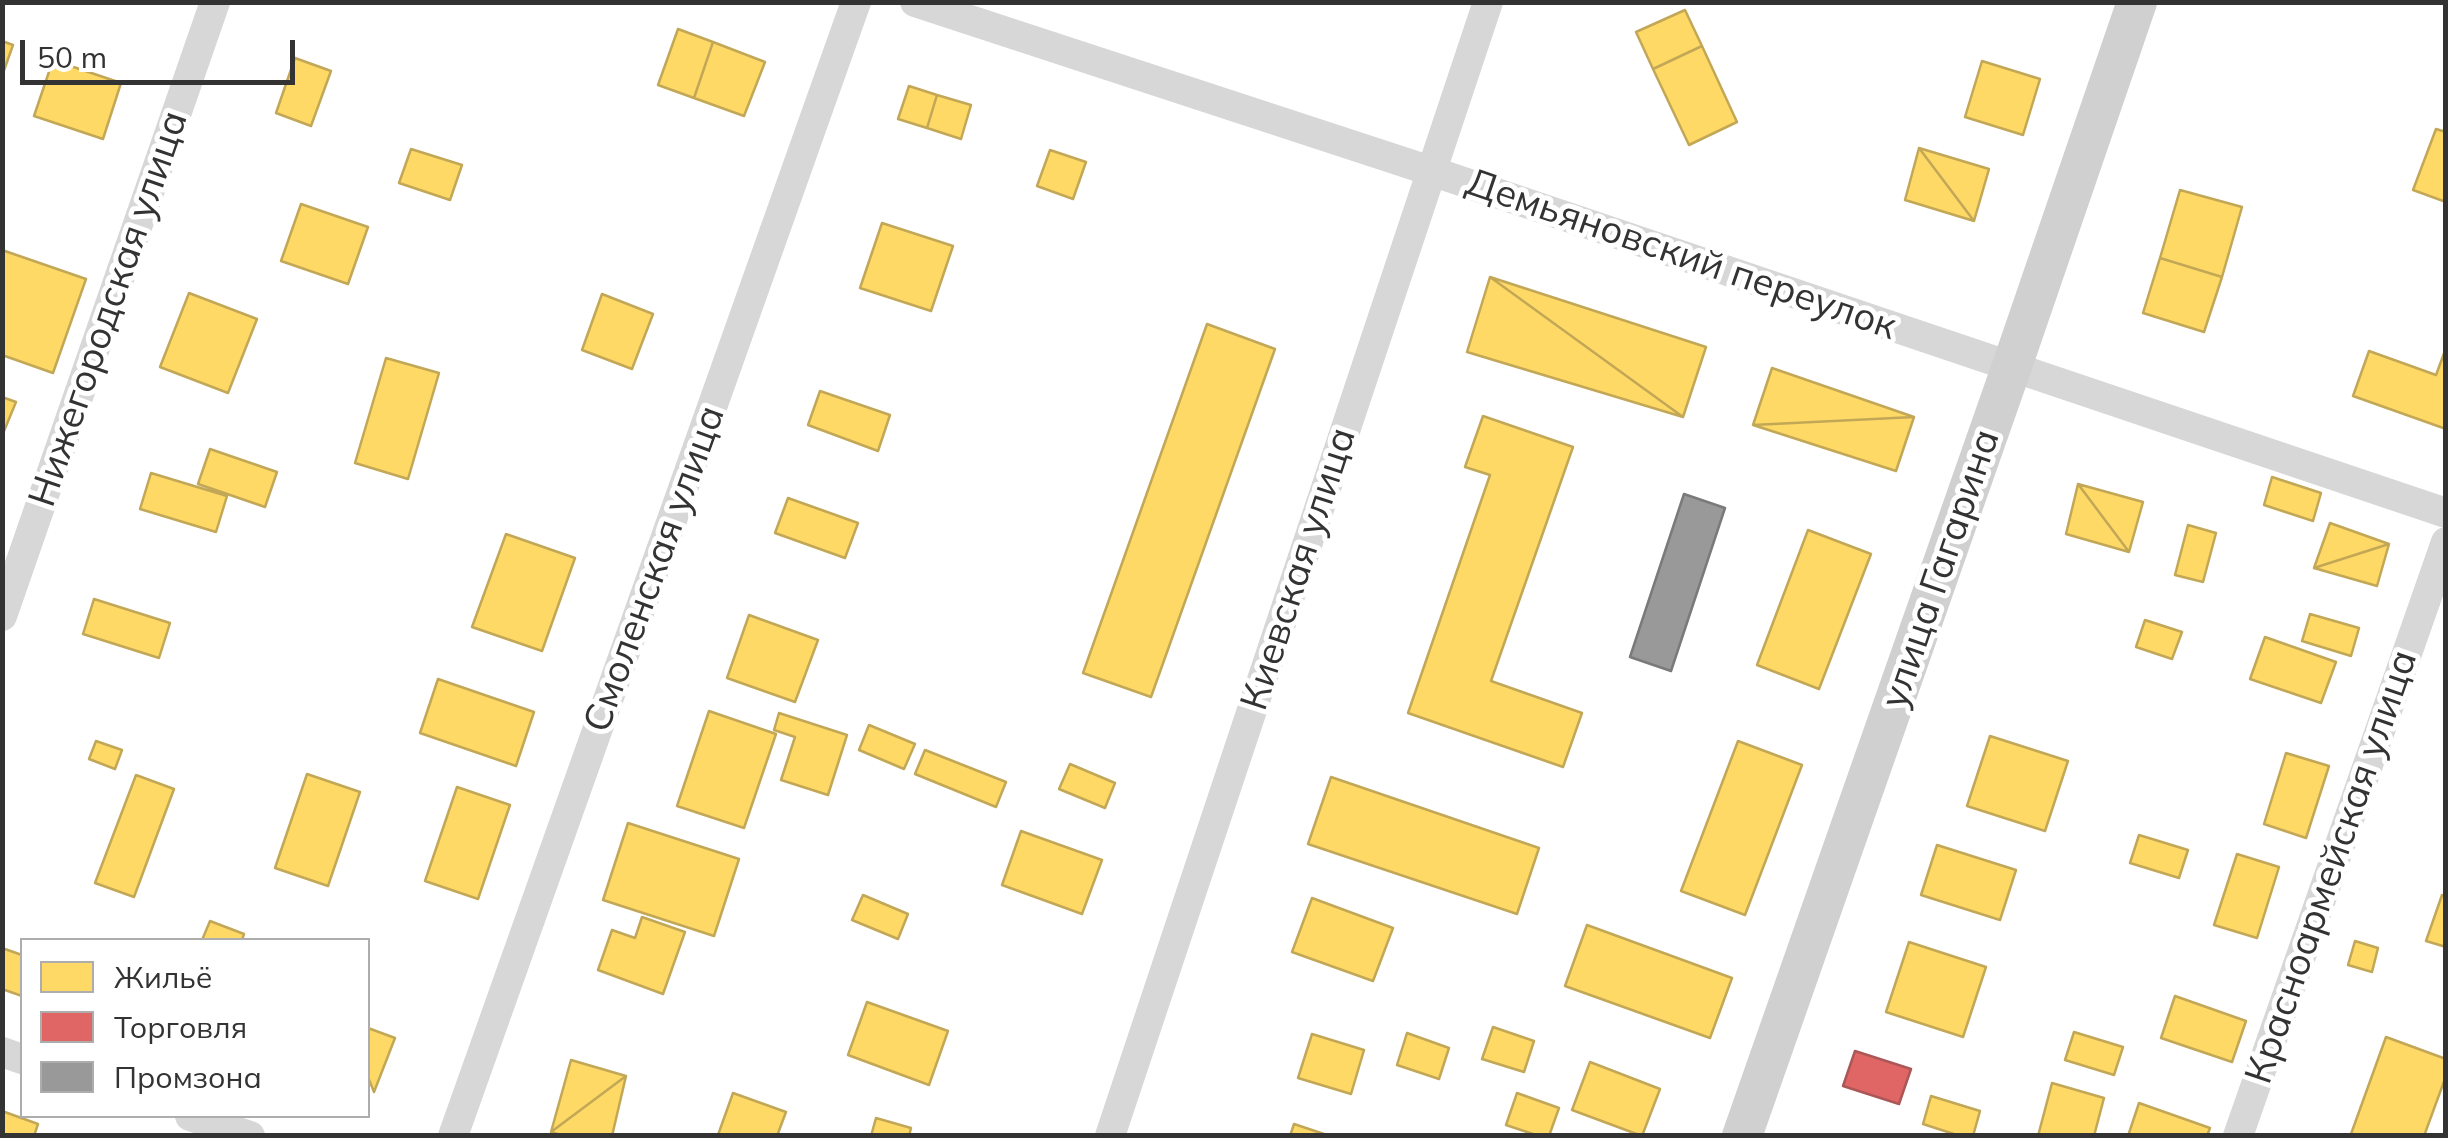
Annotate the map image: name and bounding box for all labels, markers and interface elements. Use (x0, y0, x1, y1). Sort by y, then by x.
scale bar (25, 20, 300, 82)
text: 50 m (37, 38, 107, 76)
street label: Нижегородская улица (20, 105, 198, 513)
street label: Демьяновский переулок (1460, 160, 1902, 350)
street label: Смоленская улица (575, 400, 735, 738)
street label: Киевская улица (1232, 422, 1366, 716)
street label: улица Гагарина (1872, 424, 2010, 714)
street label: Красноармейская улица (2236, 644, 2428, 1090)
legend (20, 938, 370, 1118)
text: Жильё (114, 958, 212, 996)
text: Торговля (114, 1008, 247, 1046)
text: Промзона (114, 1058, 262, 1096)

